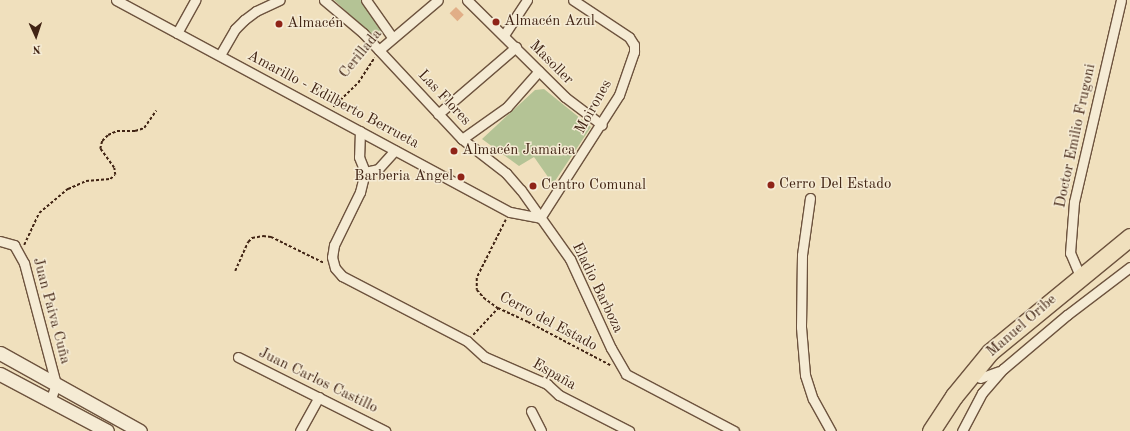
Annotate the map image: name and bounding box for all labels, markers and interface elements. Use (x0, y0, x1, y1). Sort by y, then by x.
place label: Almacén Azul (504, 13, 595, 31)
place label: Almacén (287, 15, 343, 33)
north arrow (16, 16, 56, 56)
marker: Almacén Azul (491, 17, 501, 27)
marker: Almacén (274, 19, 284, 29)
street label: Cerillada (336, 26, 386, 82)
street label: Masoller (525, 37, 577, 89)
text: N (32, 43, 41, 54)
street label: Amarillo - Edilberto Berrueta (244, 47, 422, 153)
street label: Doctor Emilio Frugoni (1052, 62, 1100, 210)
street label: Las Flores (414, 66, 474, 130)
street label: Moirones (572, 77, 616, 137)
place label: Almacén Jamaica (462, 142, 575, 160)
marker: Almacén Jamaica (449, 146, 459, 156)
place label: Barberia Angel (354, 168, 453, 186)
marker: Barberia Angel (456, 172, 466, 182)
place label: Cerro Del Estado (779, 176, 892, 194)
place label: Centro Comunal (541, 177, 646, 195)
marker: Cerro Del Estado (766, 180, 776, 190)
marker: Centro Comunal (528, 181, 538, 191)
street label: Eladio Barboza (567, 240, 627, 336)
street label: Juan Paiva Cuña (28, 256, 74, 366)
street label: Cerro del Estado (496, 289, 600, 355)
street label: Manuel Oribe (983, 291, 1061, 361)
street label: Juan Carlos Castillo (255, 344, 381, 418)
street label: España (529, 355, 579, 395)

